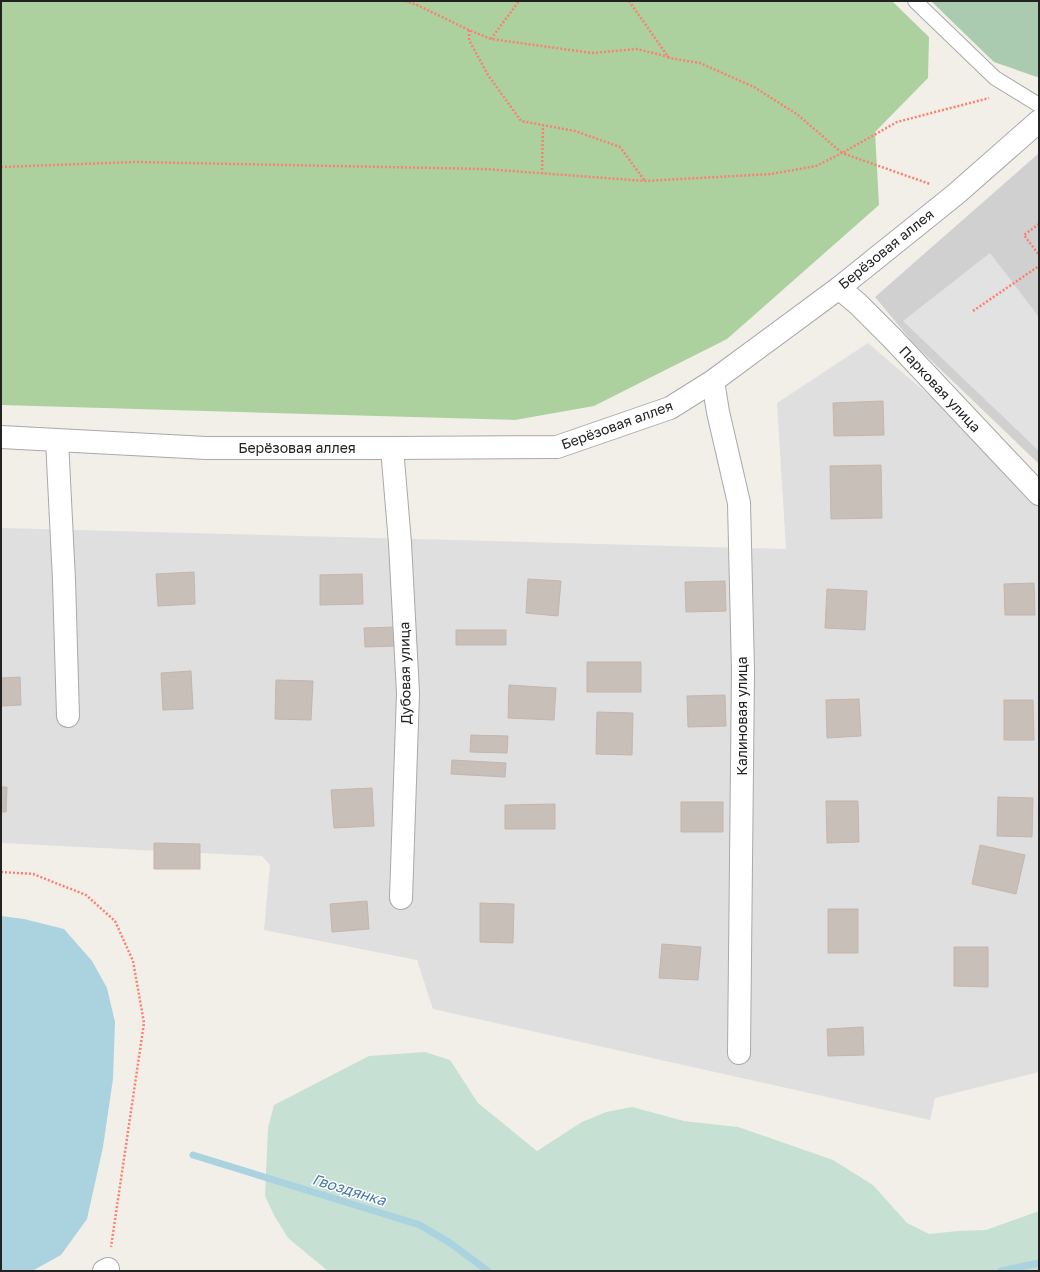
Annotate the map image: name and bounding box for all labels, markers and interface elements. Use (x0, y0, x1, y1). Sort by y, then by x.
street label: Берёзовая аллея (835, 205, 937, 292)
street label: Парковая улица (896, 342, 985, 435)
street label: Берёзовая аллея (559, 396, 675, 453)
street label: Берёзовая аллея (238, 439, 356, 456)
street label: Дубовая улица (395, 621, 414, 725)
street label: Калиновая улица (733, 656, 750, 776)
water label: Гвоздянка (310, 1169, 389, 1209)

